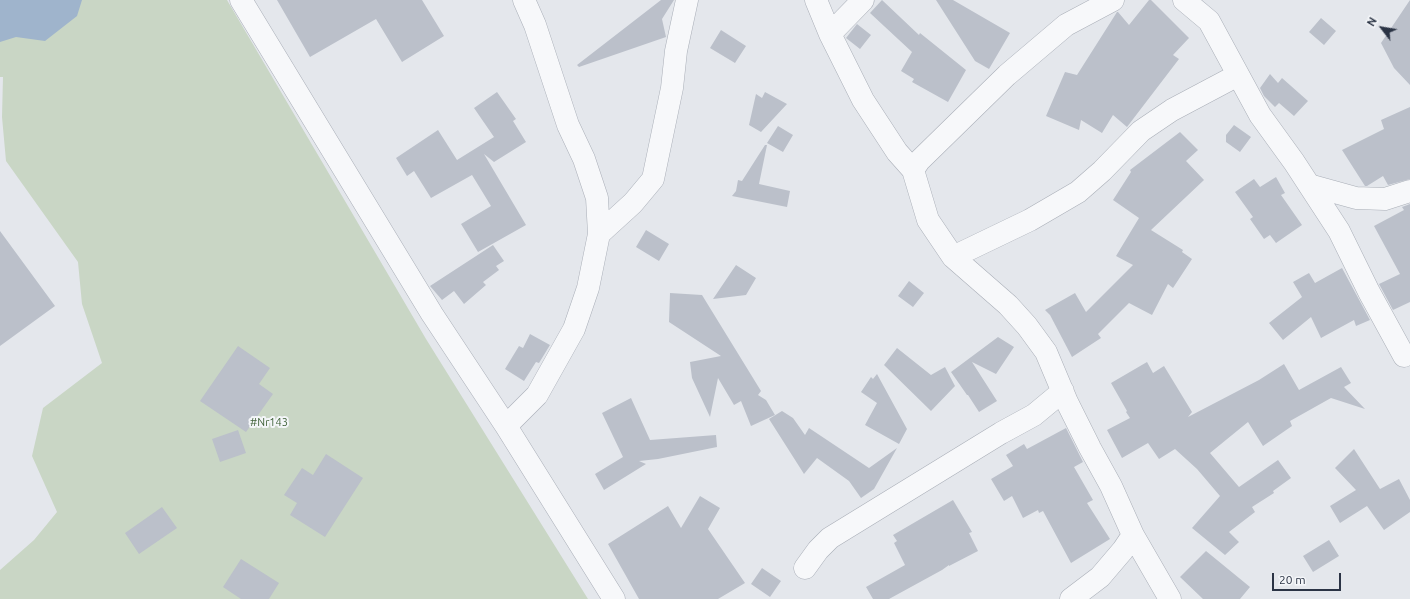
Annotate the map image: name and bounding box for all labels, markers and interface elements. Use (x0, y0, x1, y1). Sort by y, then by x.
north arrow (1362, 8, 1402, 48)
text: N (1364, 15, 1379, 28)
park label: #Nr143 (250, 415, 288, 429)
scale bar (1274, 565, 1343, 591)
text: 20 m (1279, 573, 1306, 586)

